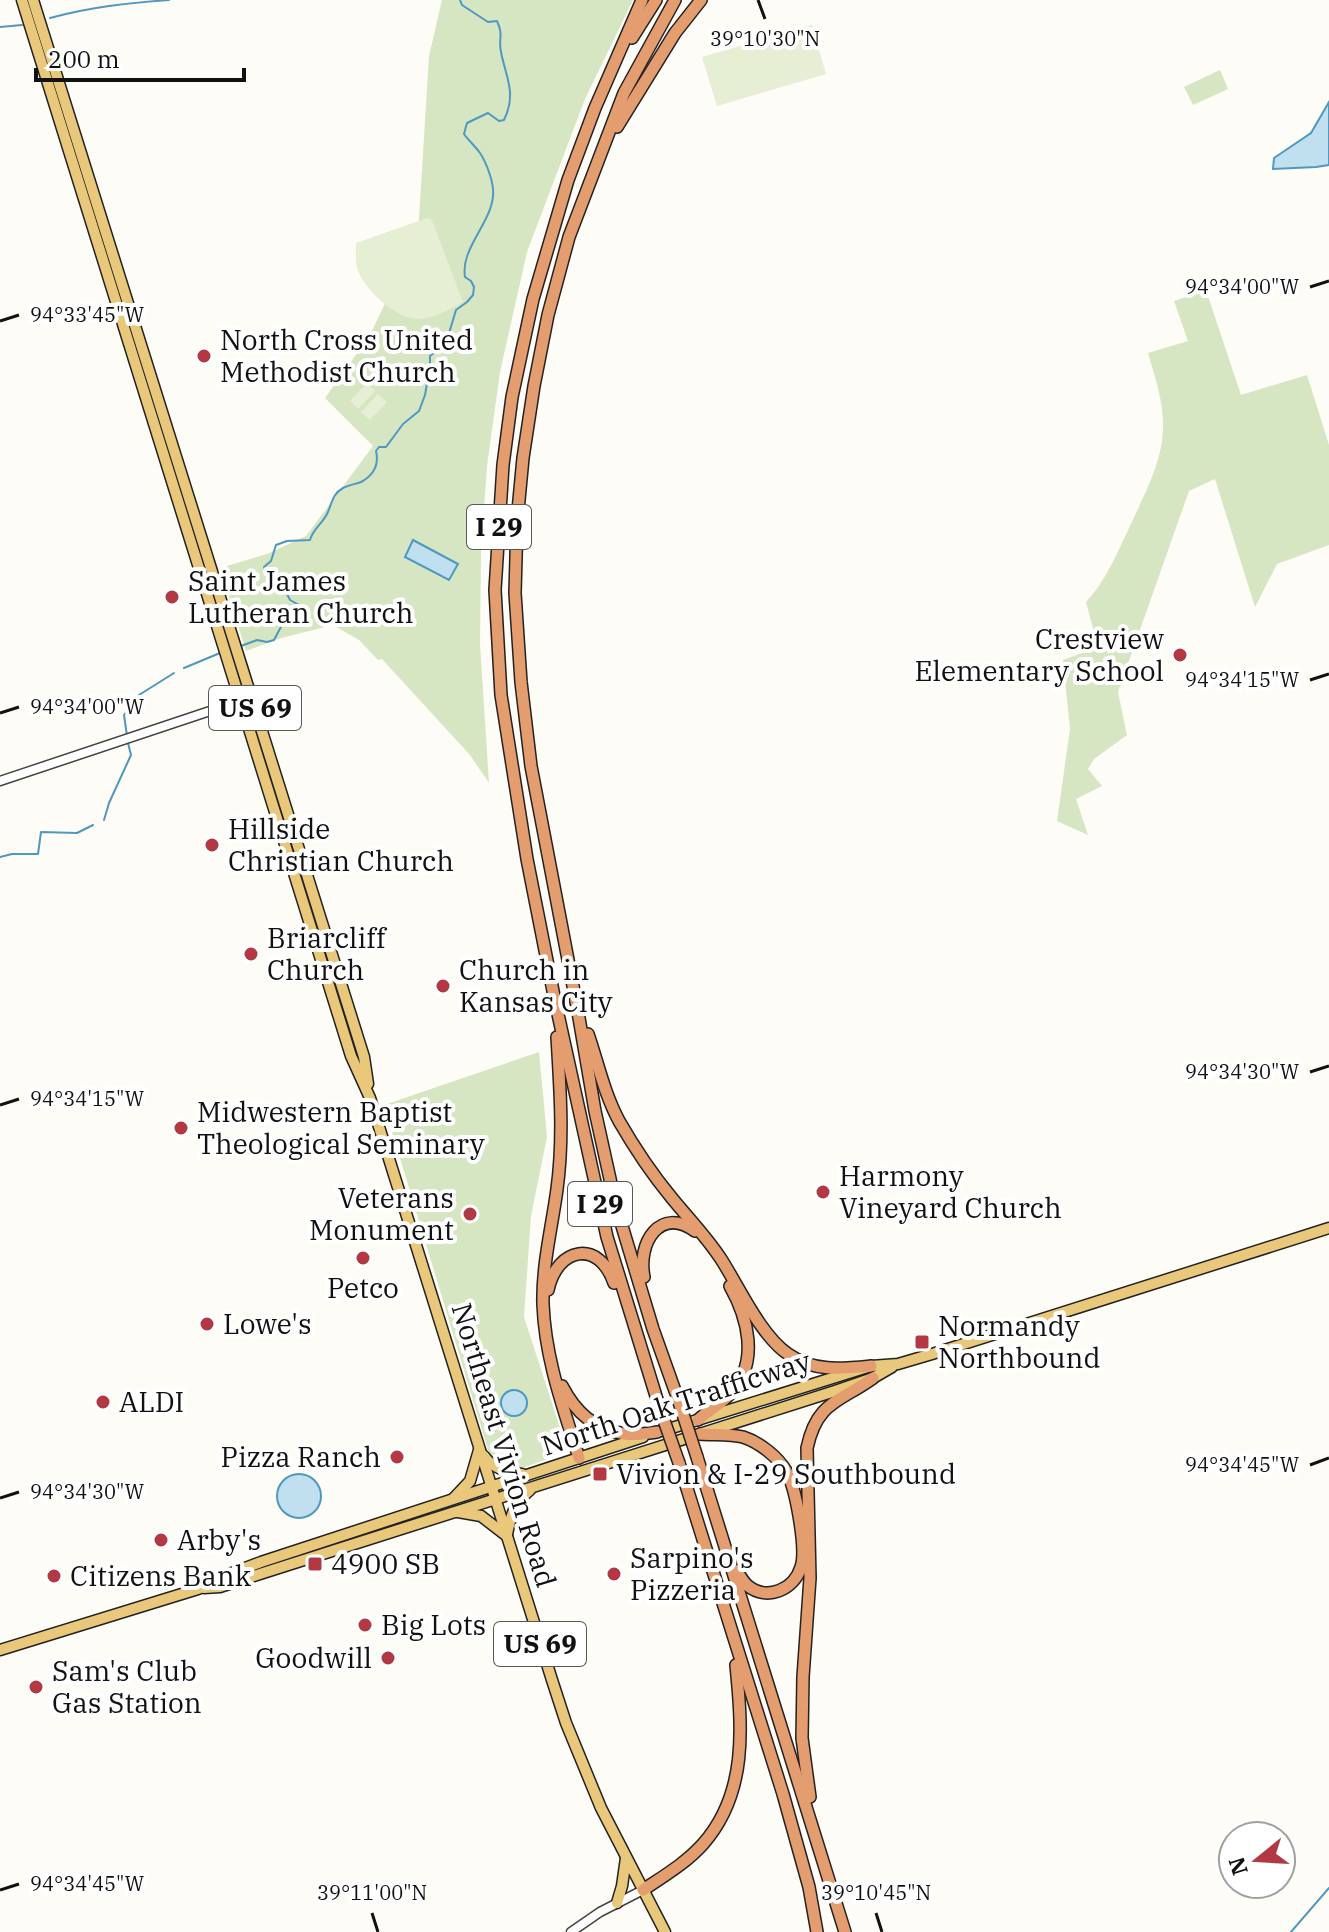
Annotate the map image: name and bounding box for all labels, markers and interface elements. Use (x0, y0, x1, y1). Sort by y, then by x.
text: 39°10'30"N (710, 25, 820, 52)
scale bar (36, 32, 244, 82)
text: 200 m (48, 43, 120, 75)
text: 94°34'00"W (1185, 273, 1299, 300)
text: 94°33'45"W (30, 301, 144, 328)
place label: North Cross United Methodist Church (220, 321, 473, 390)
marker: North Cross United Methodist Church (195, 347, 213, 365)
road number: I 29 (467, 505, 531, 549)
place label: Saint James Lutheran Church (188, 562, 413, 631)
marker: Saint James Lutheran Church (163, 588, 181, 606)
place label: Crestview Elementary School (915, 620, 1164, 689)
marker: Crestview Elementary School (1171, 646, 1189, 664)
text: 94°34'15"W (1185, 666, 1299, 693)
road number: US 69 (209, 686, 301, 730)
text: 94°34'00"W (30, 693, 144, 720)
place label: Hillside Christian Church (228, 810, 454, 879)
marker: Hillside Christian Church (203, 836, 221, 854)
place label: Briarcliff Church (267, 919, 388, 988)
marker: Briarcliff Church (242, 945, 260, 963)
place label: Church in Kansas City (459, 951, 613, 1020)
marker: Church in Kansas City (434, 977, 452, 995)
text: 94°34'30"W (1185, 1058, 1299, 1085)
text: 94°34'15"W (30, 1085, 144, 1112)
place label: Midwestern Baptist Theological Seminary (197, 1093, 485, 1162)
marker: Midwestern Baptist Theological Seminary (172, 1119, 190, 1137)
place label: Harmony Vineyard Church (839, 1157, 1062, 1226)
place label: Veterans Monument (309, 1179, 454, 1248)
road number: I 29 (568, 1182, 632, 1226)
marker: Harmony Vineyard Church (814, 1183, 832, 1201)
marker: Veterans Monument (461, 1205, 479, 1223)
marker: Petco (354, 1249, 372, 1267)
place label: Petco (327, 1269, 399, 1306)
street label: Northeast Vivion Road (444, 1298, 565, 1592)
place label: Lowe's (223, 1305, 312, 1342)
place label: Normandy Northbound (938, 1307, 1101, 1376)
marker: Lowe's (198, 1315, 216, 1333)
marker: Normandy Northbound (913, 1333, 931, 1351)
street label: North Oak Trafficway (537, 1342, 815, 1464)
place label: ALDI (119, 1383, 184, 1420)
marker: ALDI (94, 1393, 112, 1411)
place label: Pizza Ranch (221, 1438, 381, 1475)
marker: Pizza Ranch (388, 1448, 406, 1466)
text: 94°34'45"W (1185, 1451, 1299, 1478)
place label: Vivion & I-29 Southbound (616, 1455, 956, 1492)
marker: Vivion & I-29 Southbound (591, 1465, 609, 1483)
text: 94°34'30"W (30, 1478, 144, 1505)
place label: Arby's (177, 1521, 261, 1558)
marker: Arby's (152, 1531, 170, 1549)
place label: Sarpino's Pizzeria (630, 1539, 754, 1608)
place label: 4900 SB (331, 1545, 440, 1582)
marker: 4900 SB (306, 1555, 324, 1573)
place label: Citizens Bank (70, 1557, 252, 1594)
marker: Sarpino's Pizzeria (605, 1565, 623, 1583)
marker: Citizens Bank (45, 1567, 63, 1585)
place label: Big Lots (381, 1606, 486, 1643)
marker: Big Lots (356, 1616, 374, 1634)
road number: US 69 (494, 1622, 586, 1666)
place label: Goodwill (255, 1639, 372, 1676)
marker: Goodwill (379, 1649, 397, 1667)
place label: Sam's Club Gas Station (52, 1652, 202, 1721)
marker: Sam's Club Gas Station (27, 1678, 45, 1696)
north arrow (1217, 1820, 1297, 1900)
text: N (1221, 1854, 1254, 1879)
text: 94°34'45"W (30, 1870, 144, 1897)
text: 39°11'00"N (317, 1879, 427, 1906)
text: 39°10'45"N (821, 1879, 931, 1906)

